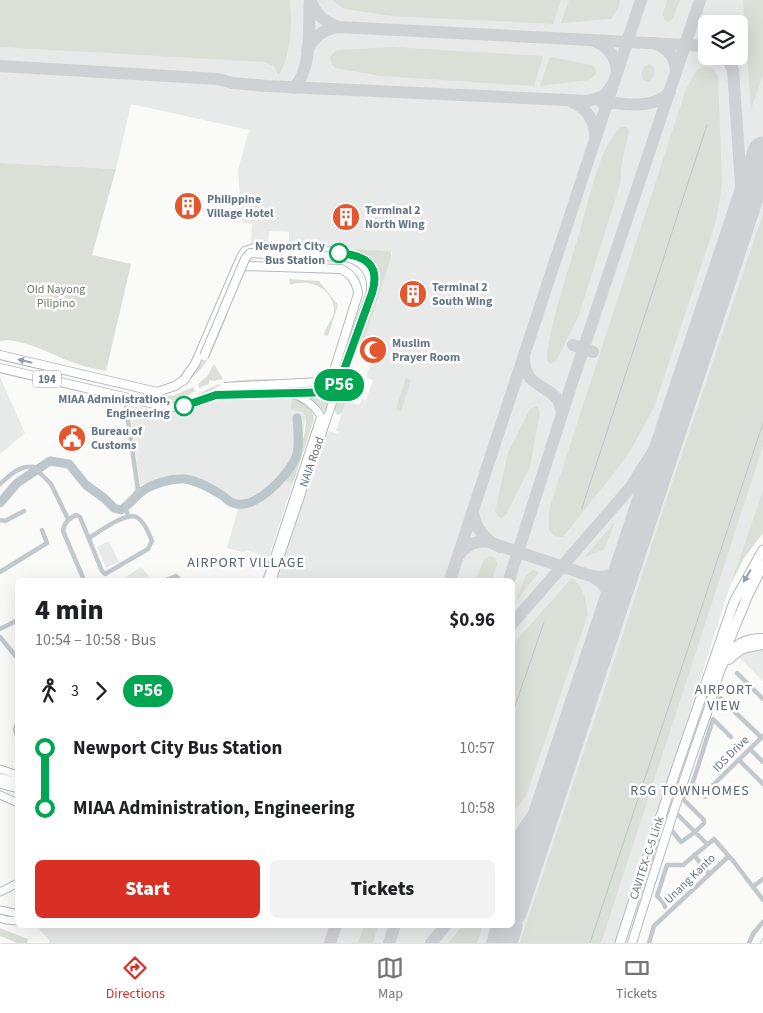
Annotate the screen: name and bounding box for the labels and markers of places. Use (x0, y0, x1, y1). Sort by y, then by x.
building icon: Philippine Village Hotel (173, 191, 203, 221)
place label: Philippine Village Hotel (206, 191, 274, 222)
building icon: Terminal 2 North Wing (331, 202, 361, 232)
place label: Terminal 2 North Wing (365, 202, 425, 233)
place label: Newport City Bus Station (255, 238, 326, 269)
marker: Newport City Bus Station (329, 243, 349, 263)
building icon: Terminal 2 South Wing (398, 279, 428, 309)
place label: Terminal 2 South Wing (432, 279, 493, 310)
mosque icon: Muslim Prayer Room (358, 335, 388, 365)
place label: Muslim Prayer Room (392, 335, 460, 366)
place label: MIAA Administration, Engineering (58, 391, 171, 422)
marker: MIAA Administration, Engineering (174, 396, 194, 416)
public building icon: Bureau of Customs (57, 423, 87, 453)
place label: Bureau of Customs (91, 423, 143, 454)

